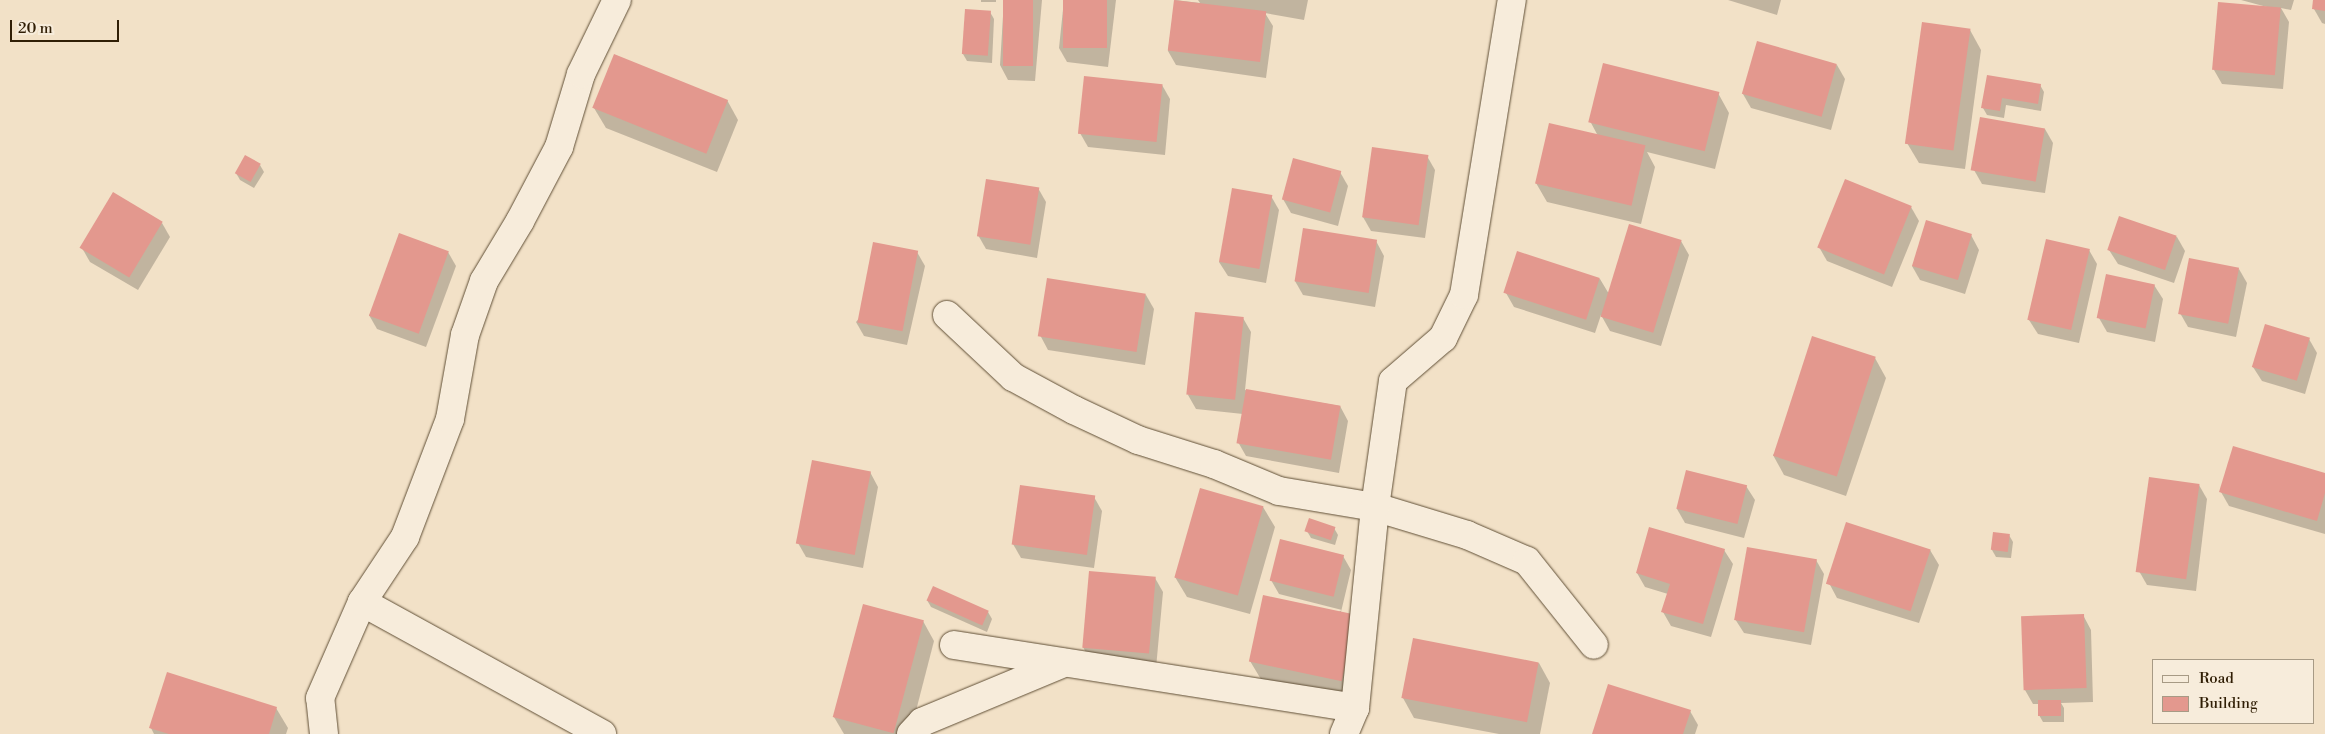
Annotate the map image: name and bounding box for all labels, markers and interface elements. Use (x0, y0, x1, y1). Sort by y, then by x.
scale bar (12, 10, 121, 42)
text: 20 m (18, 19, 53, 38)
legend (2152, 659, 2315, 724)
text: Road (2199, 669, 2234, 688)
text: Building (2199, 694, 2258, 713)

